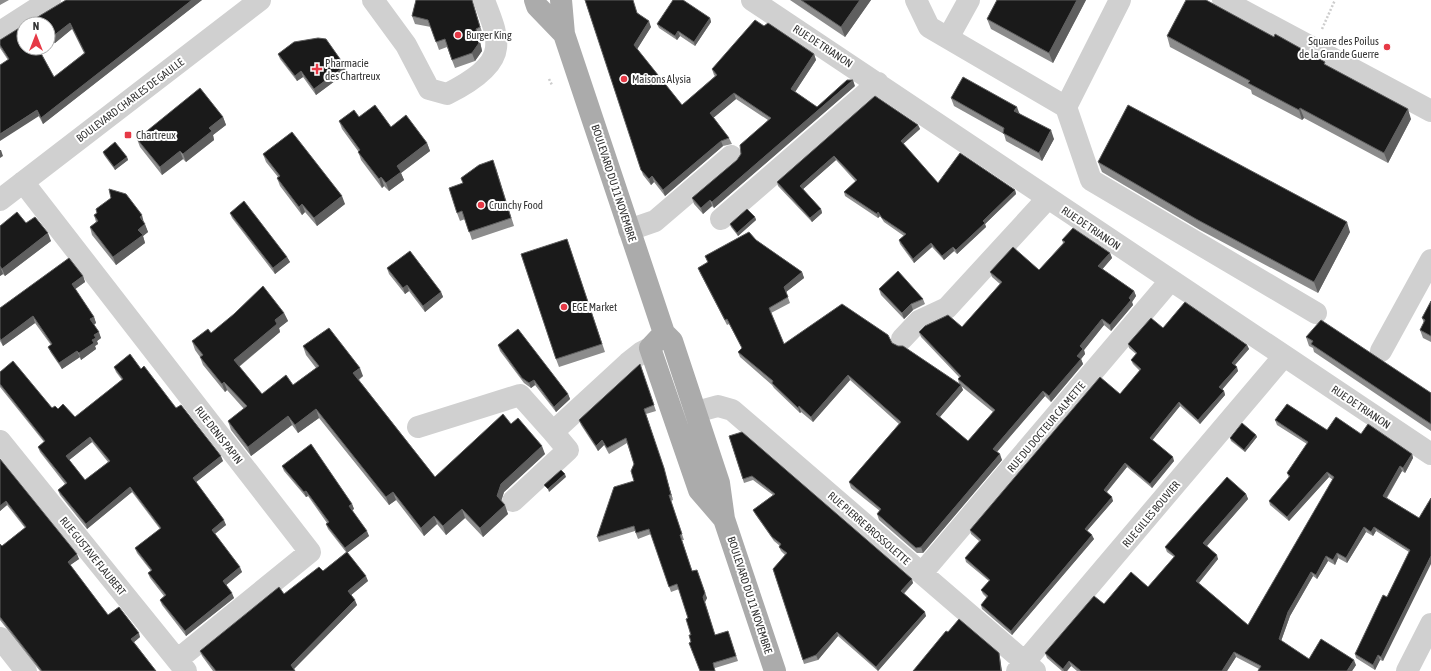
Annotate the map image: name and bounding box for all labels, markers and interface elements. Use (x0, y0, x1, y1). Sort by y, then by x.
north arrow (16, 16, 56, 56)
text: N (33, 20, 39, 32)
street label: RUE DE TRIANON (791, 22, 855, 70)
place label: Burger King (466, 29, 512, 41)
marker: Burger King (453, 30, 463, 40)
place label: Square des Poilus de la Grande Guerre (1299, 35, 1379, 60)
marker: Square des Poilus de la Grande Guerre (1382, 42, 1392, 52)
street label: BOULEVARD CHARLES DE GAULLE (74, 55, 186, 144)
place label: Pharmacie des Chartreux (325, 57, 381, 82)
marker: Pharmacie des Chartreux (312, 64, 322, 74)
place label: Maisons Alysia (632, 73, 691, 85)
marker: Maisons Alysia (619, 74, 629, 84)
street label: BOULEVARD DU 11 NOVEMBRE (589, 123, 639, 243)
place label: Chartreux (136, 129, 176, 141)
marker: Chartreux (123, 130, 133, 140)
place label: Crunchy Food (489, 199, 543, 211)
marker: Crunchy Food (476, 200, 486, 210)
street label: RUE DE TRIANON (1059, 204, 1123, 252)
place label: EGE Market (572, 301, 617, 313)
marker: EGE Market (559, 302, 569, 312)
street label: RUE DU DOCTEUR CALMETTE (1005, 379, 1087, 474)
street label: RUE DE TRIANON (1329, 383, 1393, 431)
street label: RUE DENIS PAPIN (193, 404, 245, 466)
street label: RUE GILLES BOUVIER (1120, 478, 1182, 550)
street label: RUE PIERRE BROSSOLETTE (826, 489, 913, 567)
street label: RUE GUSTAVE FLAUBERT (58, 515, 128, 598)
street label: BOULEVARD DU 11 NOVEMBRE (725, 535, 775, 655)

